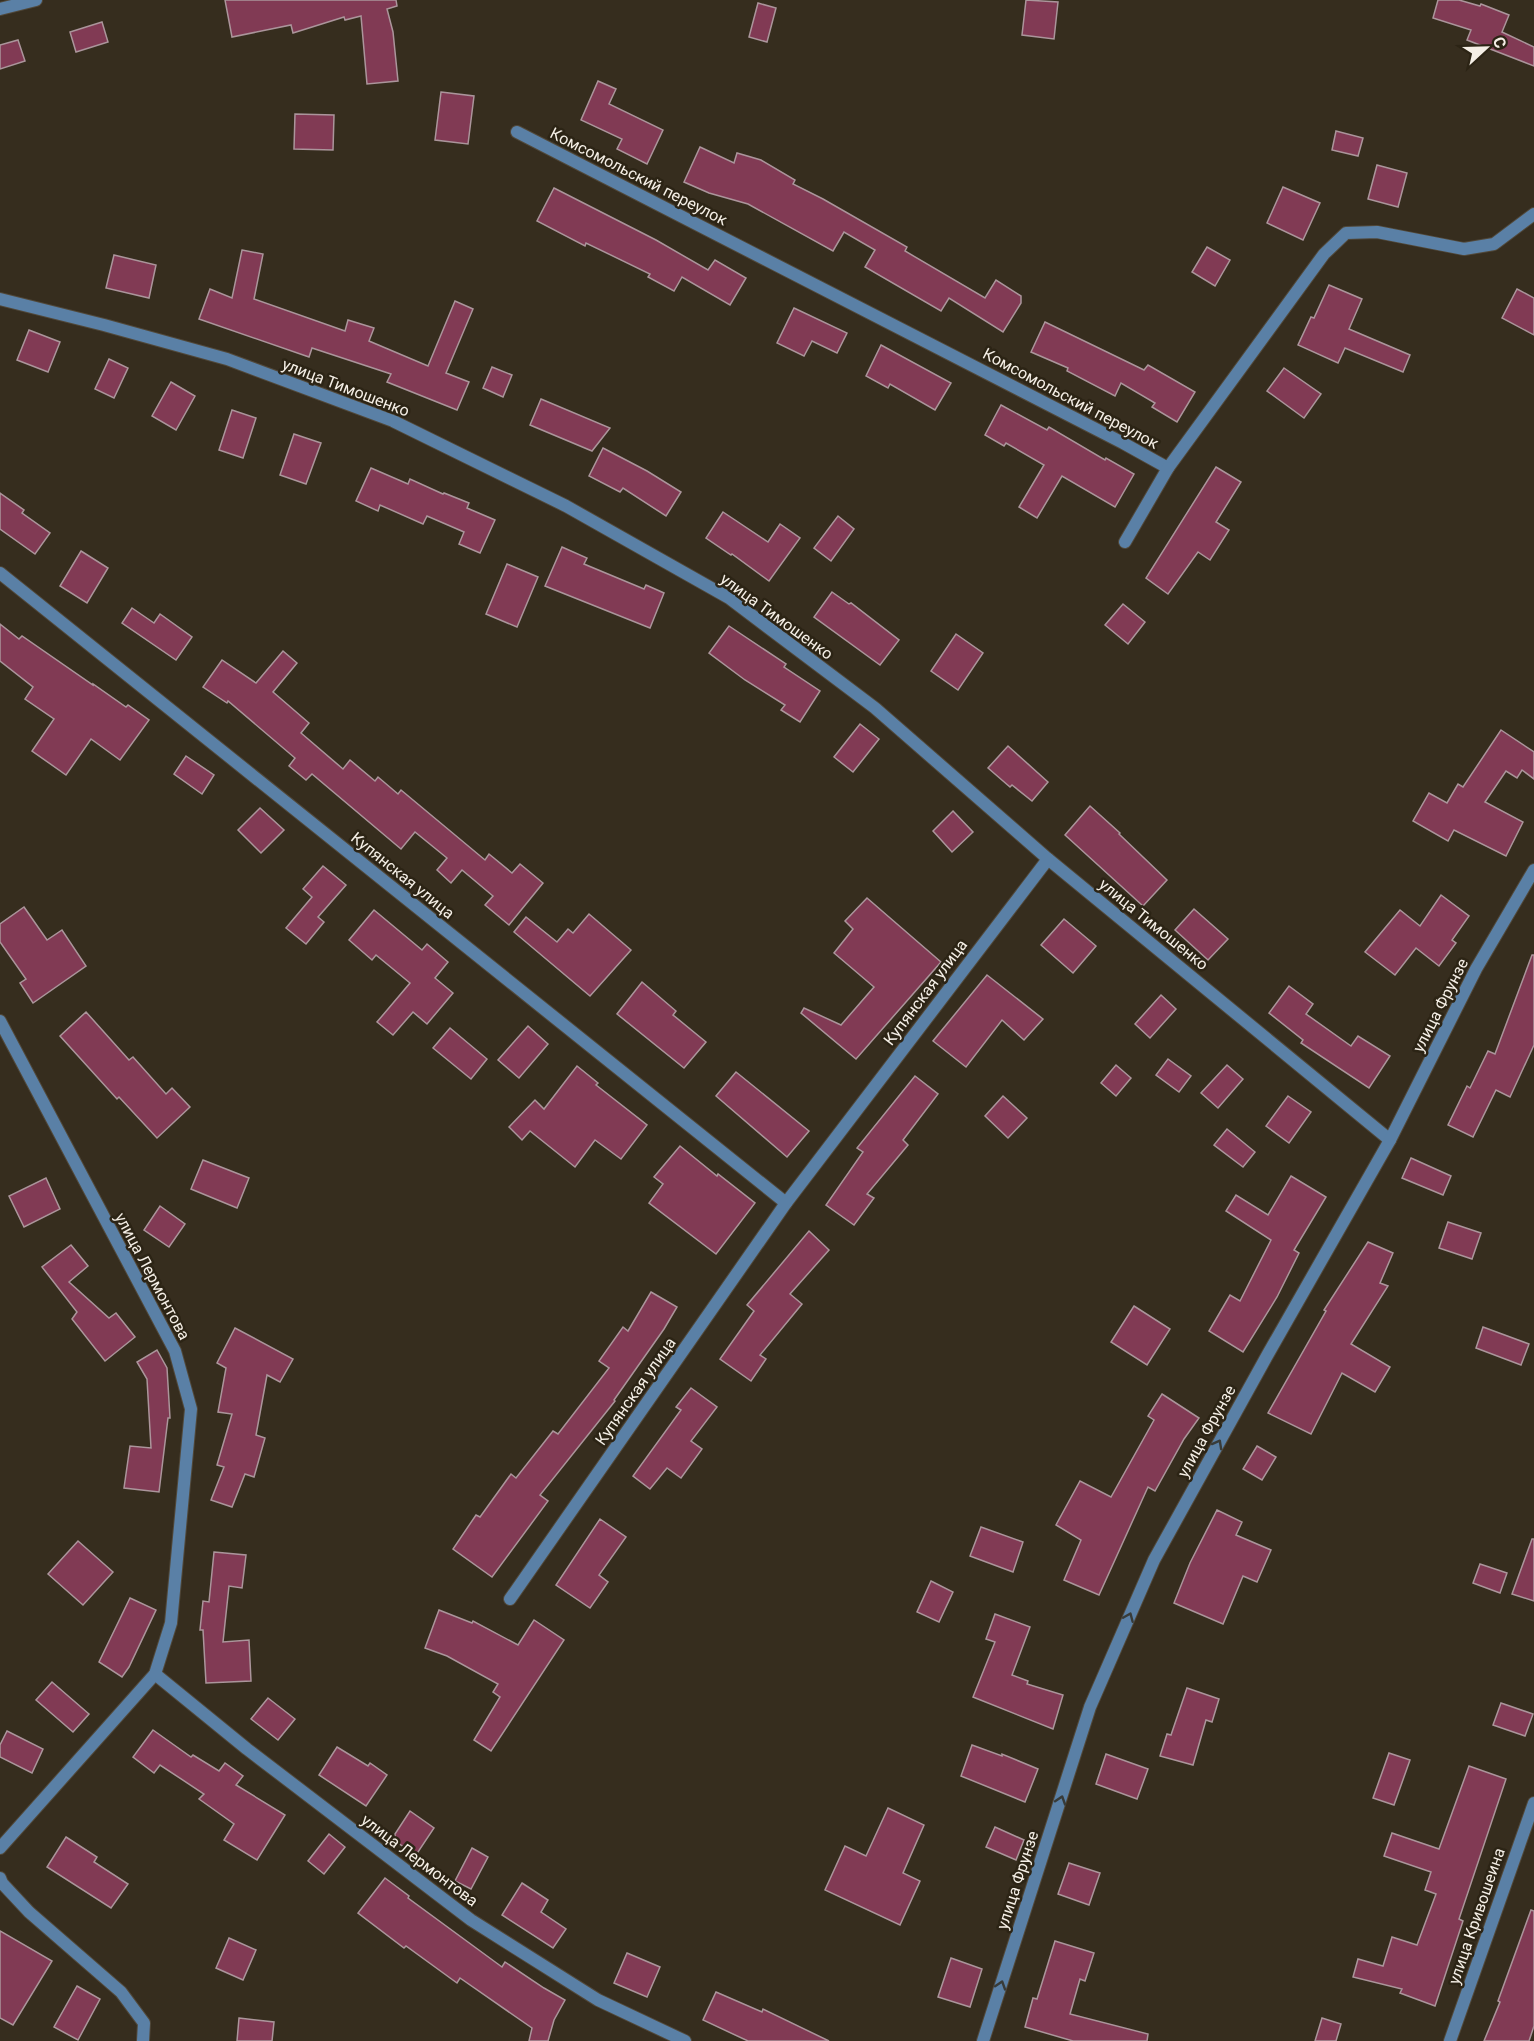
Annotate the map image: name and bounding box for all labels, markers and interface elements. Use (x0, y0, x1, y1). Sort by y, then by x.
north arrow (1456, 18, 1516, 78)
text: С (1489, 34, 1510, 51)
street label: Комсомольский переулок (547, 123, 731, 230)
street label: Комсомольский переулок (980, 344, 1162, 453)
street label: улица Тимошенко (280, 354, 412, 420)
street label: улица Тимошенко (717, 569, 837, 664)
street label: Купянская улица (347, 828, 458, 923)
street label: улица Тимошенко (1095, 875, 1212, 974)
street label: Купянская улица (880, 936, 971, 1049)
street label: улица Фрунзе (1409, 955, 1472, 1055)
street label: улица Лермонтова (111, 1209, 194, 1343)
street label: Купянская улица (591, 1334, 680, 1449)
street label: улица Фрунзе (1173, 1382, 1240, 1481)
one-way arrow (1211, 1440, 1222, 1450)
one-way arrow (1122, 1613, 1134, 1624)
one-way arrow (1054, 1795, 1066, 1806)
street label: улица Лермонтова (358, 1810, 482, 1910)
street label: улица Фрунзе (993, 1828, 1042, 1932)
street label: улица Кривошеина (1444, 1845, 1509, 1987)
one-way arrow (994, 1980, 1006, 1991)

